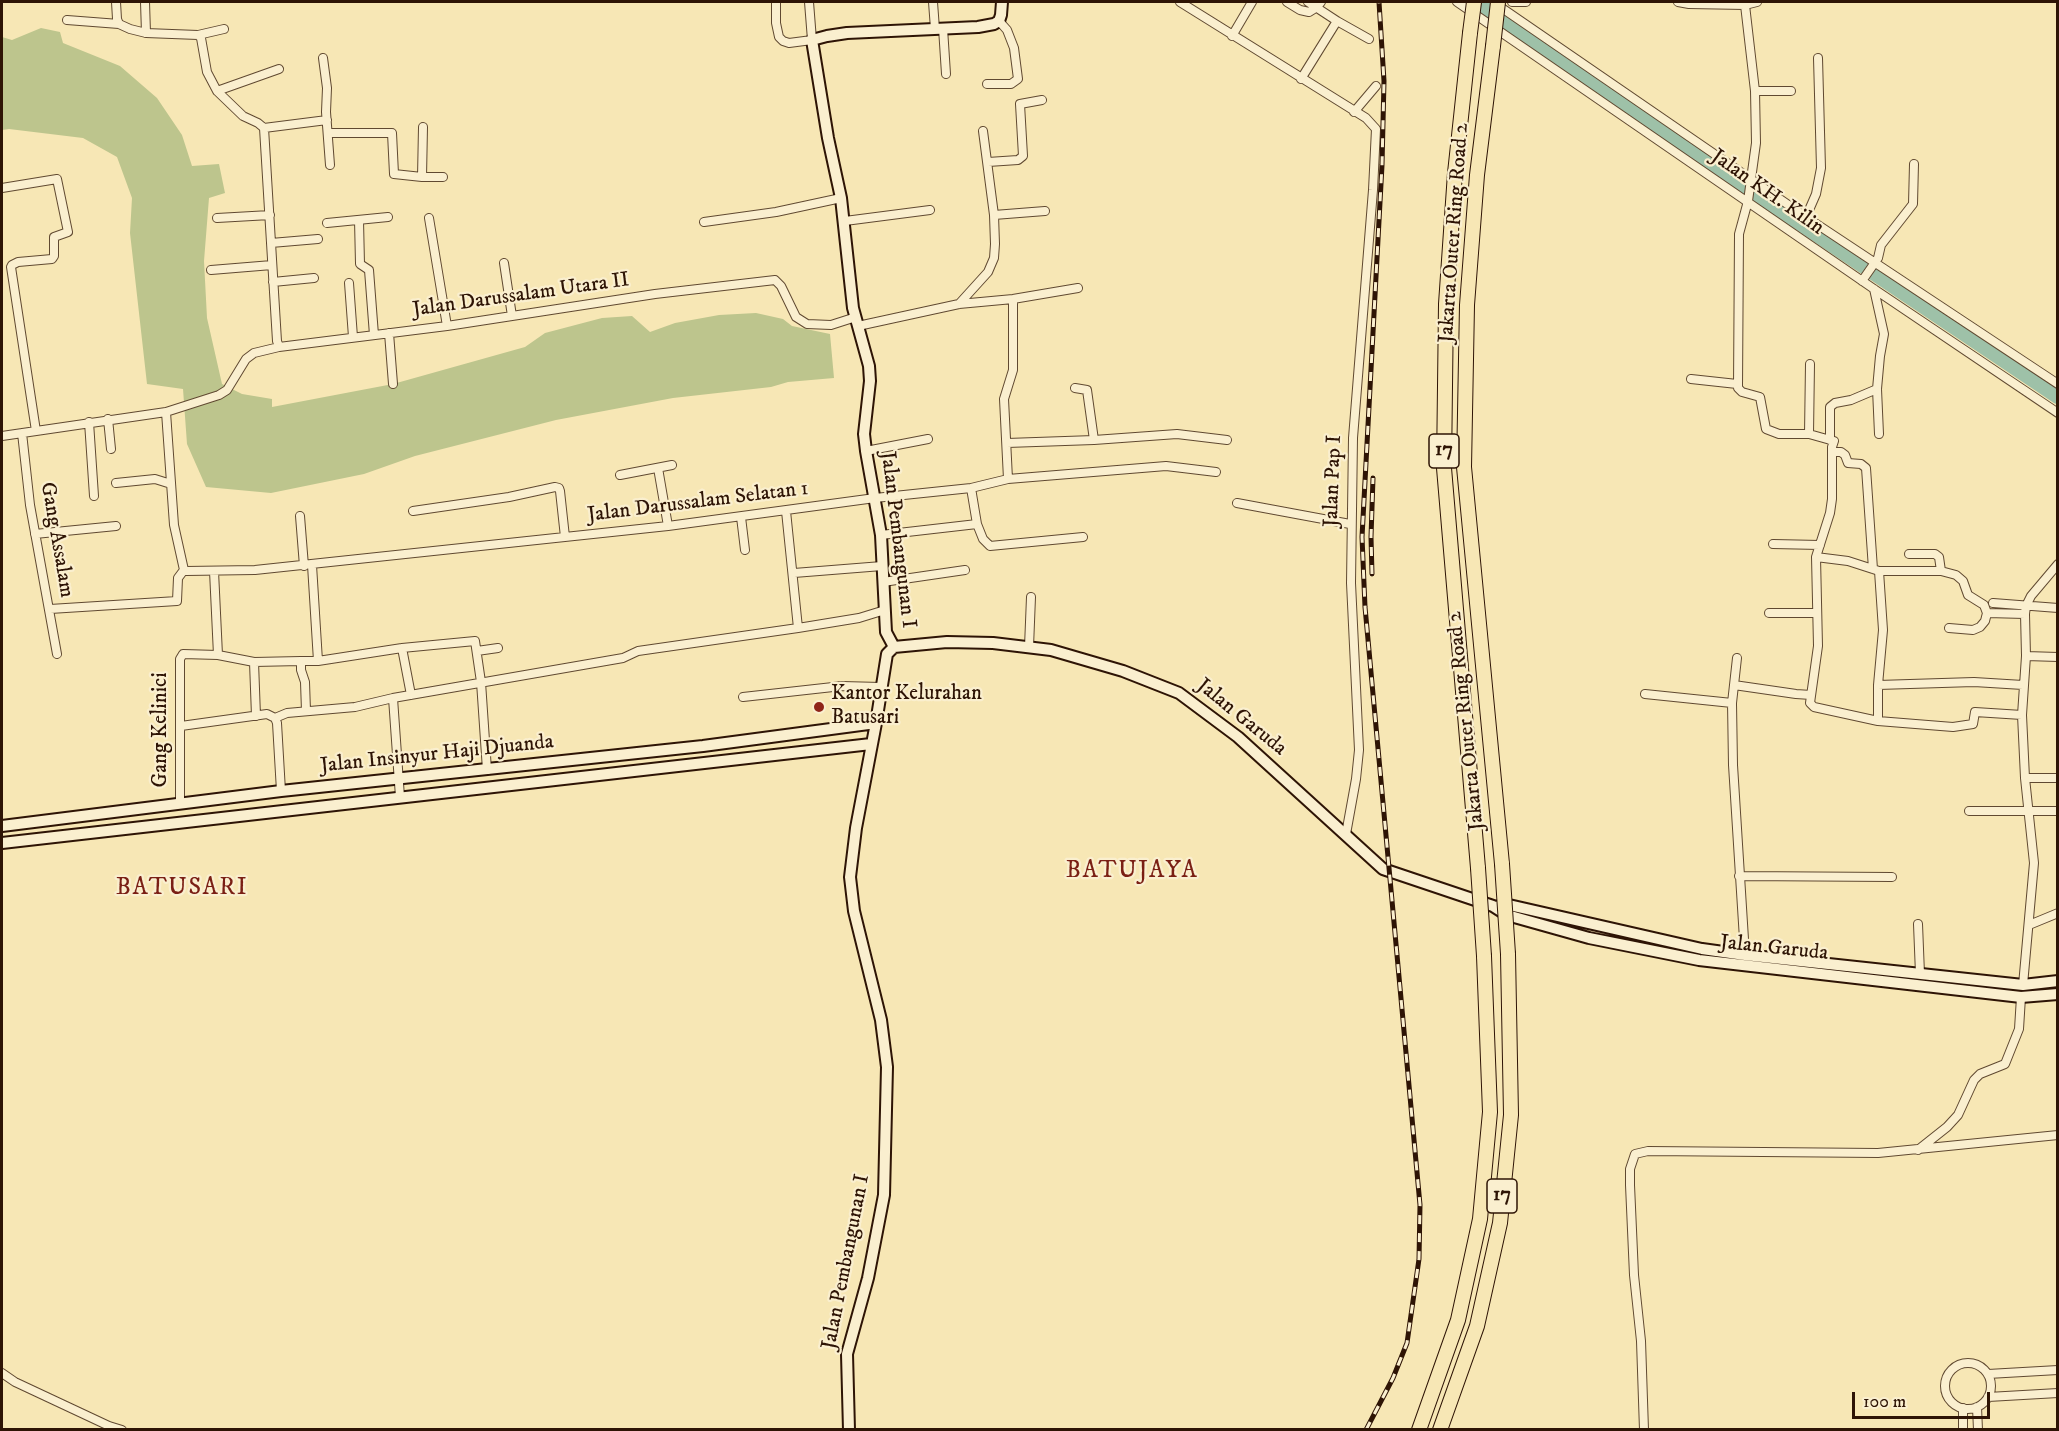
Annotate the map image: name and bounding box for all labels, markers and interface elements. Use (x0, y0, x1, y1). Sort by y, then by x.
street label: Jakarta Outer Ring Road 2 (1435, 122, 1475, 344)
street label: Jalan KH. Kilin (1706, 145, 1828, 241)
street label: Jalan Darussalam Utara II (411, 268, 631, 324)
street label: Jalan Pap I (1320, 434, 1348, 528)
road number: 17 (1429, 434, 1459, 468)
street label: Jalan Pembangunan I (874, 450, 920, 630)
street label: Jalan Darussalam Selatan 1 (586, 477, 810, 529)
street label: Gang Assalam (33, 480, 79, 600)
street label: Jakarta Outer Ring Road 2 (1443, 610, 1491, 832)
street label: Gang Kelinici (149, 672, 175, 788)
street label: Jalan Garuda (1191, 674, 1291, 762)
place label: Kantor Kelurahan Batusari (831, 682, 982, 732)
marker: Kantor Kelurahan Batusari (812, 700, 826, 714)
street label: Jalan Insinyur Haji Djuanda (319, 730, 555, 780)
district label: BATUJAYA (1066, 858, 1198, 886)
district label: BATUSARI (116, 875, 248, 903)
street label: Jalan Garuda (1719, 931, 1829, 967)
street label: Jalan Pembangunan I (818, 1172, 876, 1352)
road number: 17 (1487, 1179, 1517, 1213)
scale bar (1855, 1380, 1993, 1418)
text: 100 m (1863, 1391, 1906, 1413)

